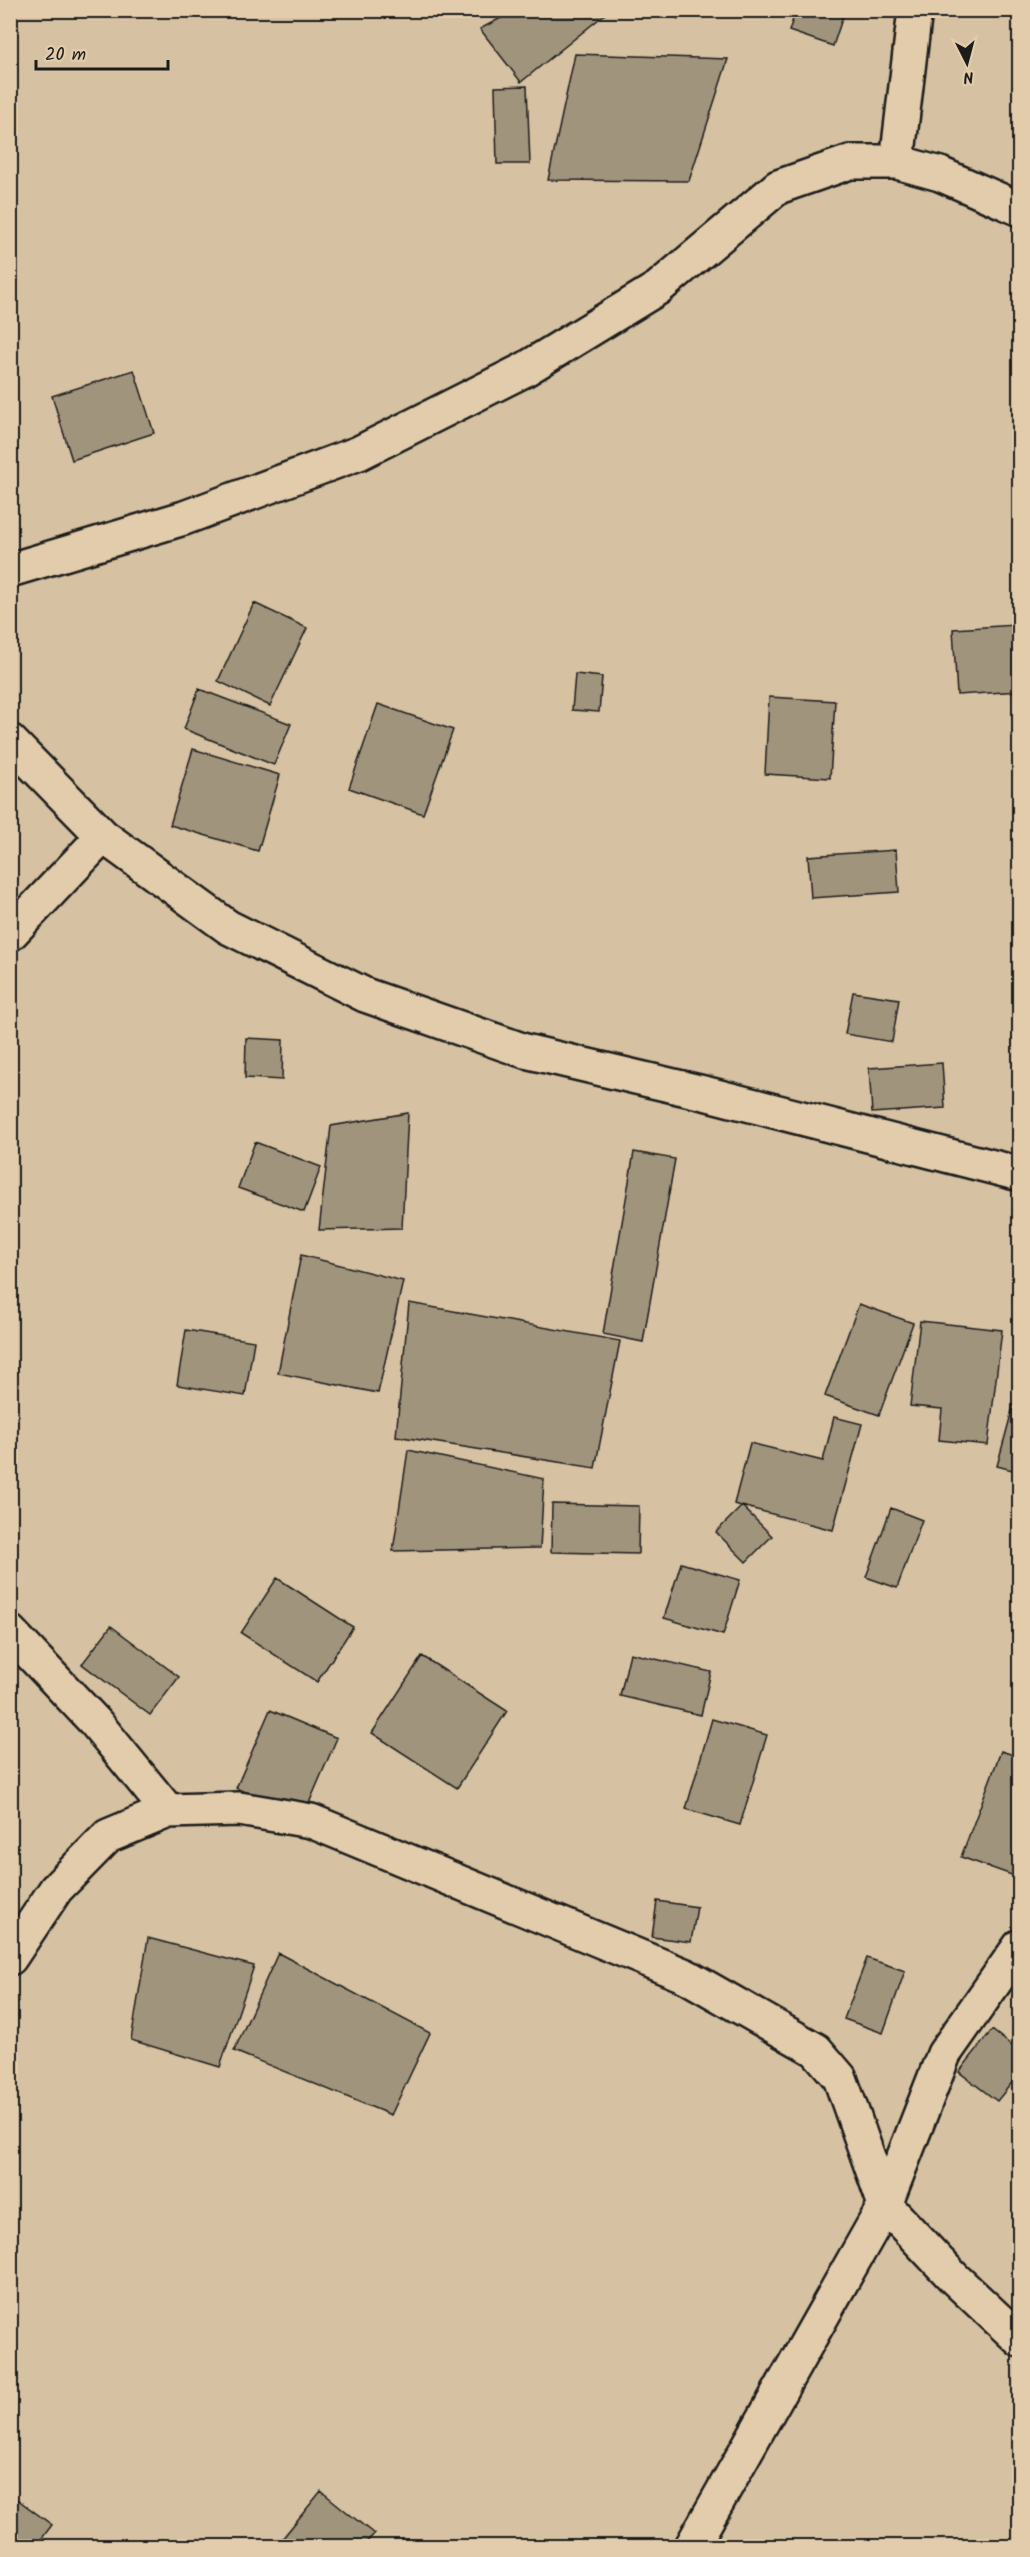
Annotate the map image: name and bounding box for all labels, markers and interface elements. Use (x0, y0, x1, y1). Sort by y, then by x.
scale bar (36, 33, 168, 71)
north arrow (937, 33, 997, 93)
text: 20 m (45, 41, 86, 70)
text: N (962, 63, 975, 89)

